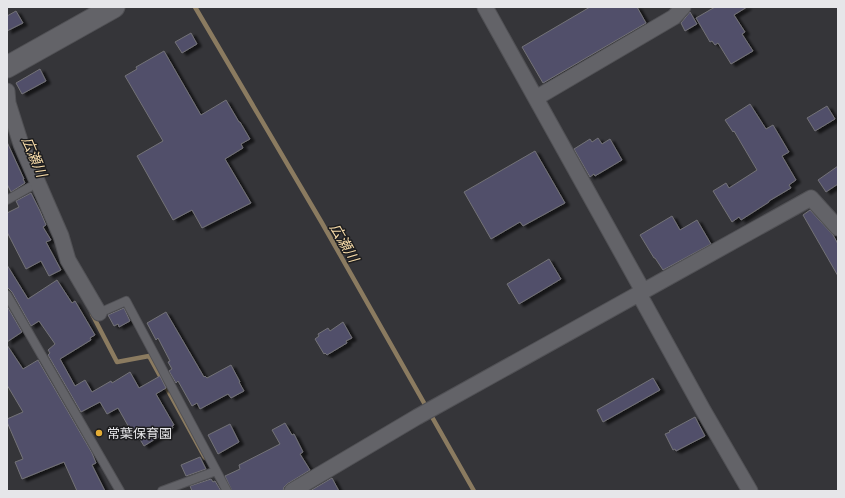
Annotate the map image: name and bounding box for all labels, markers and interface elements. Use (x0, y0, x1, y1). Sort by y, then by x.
water label: 広瀬川 (18, 134, 51, 181)
water label: 広瀬川 (326, 221, 363, 267)
place label: 常葉保育園 (107, 426, 172, 441)
marker: 常葉保育園 (94, 428, 104, 438)

